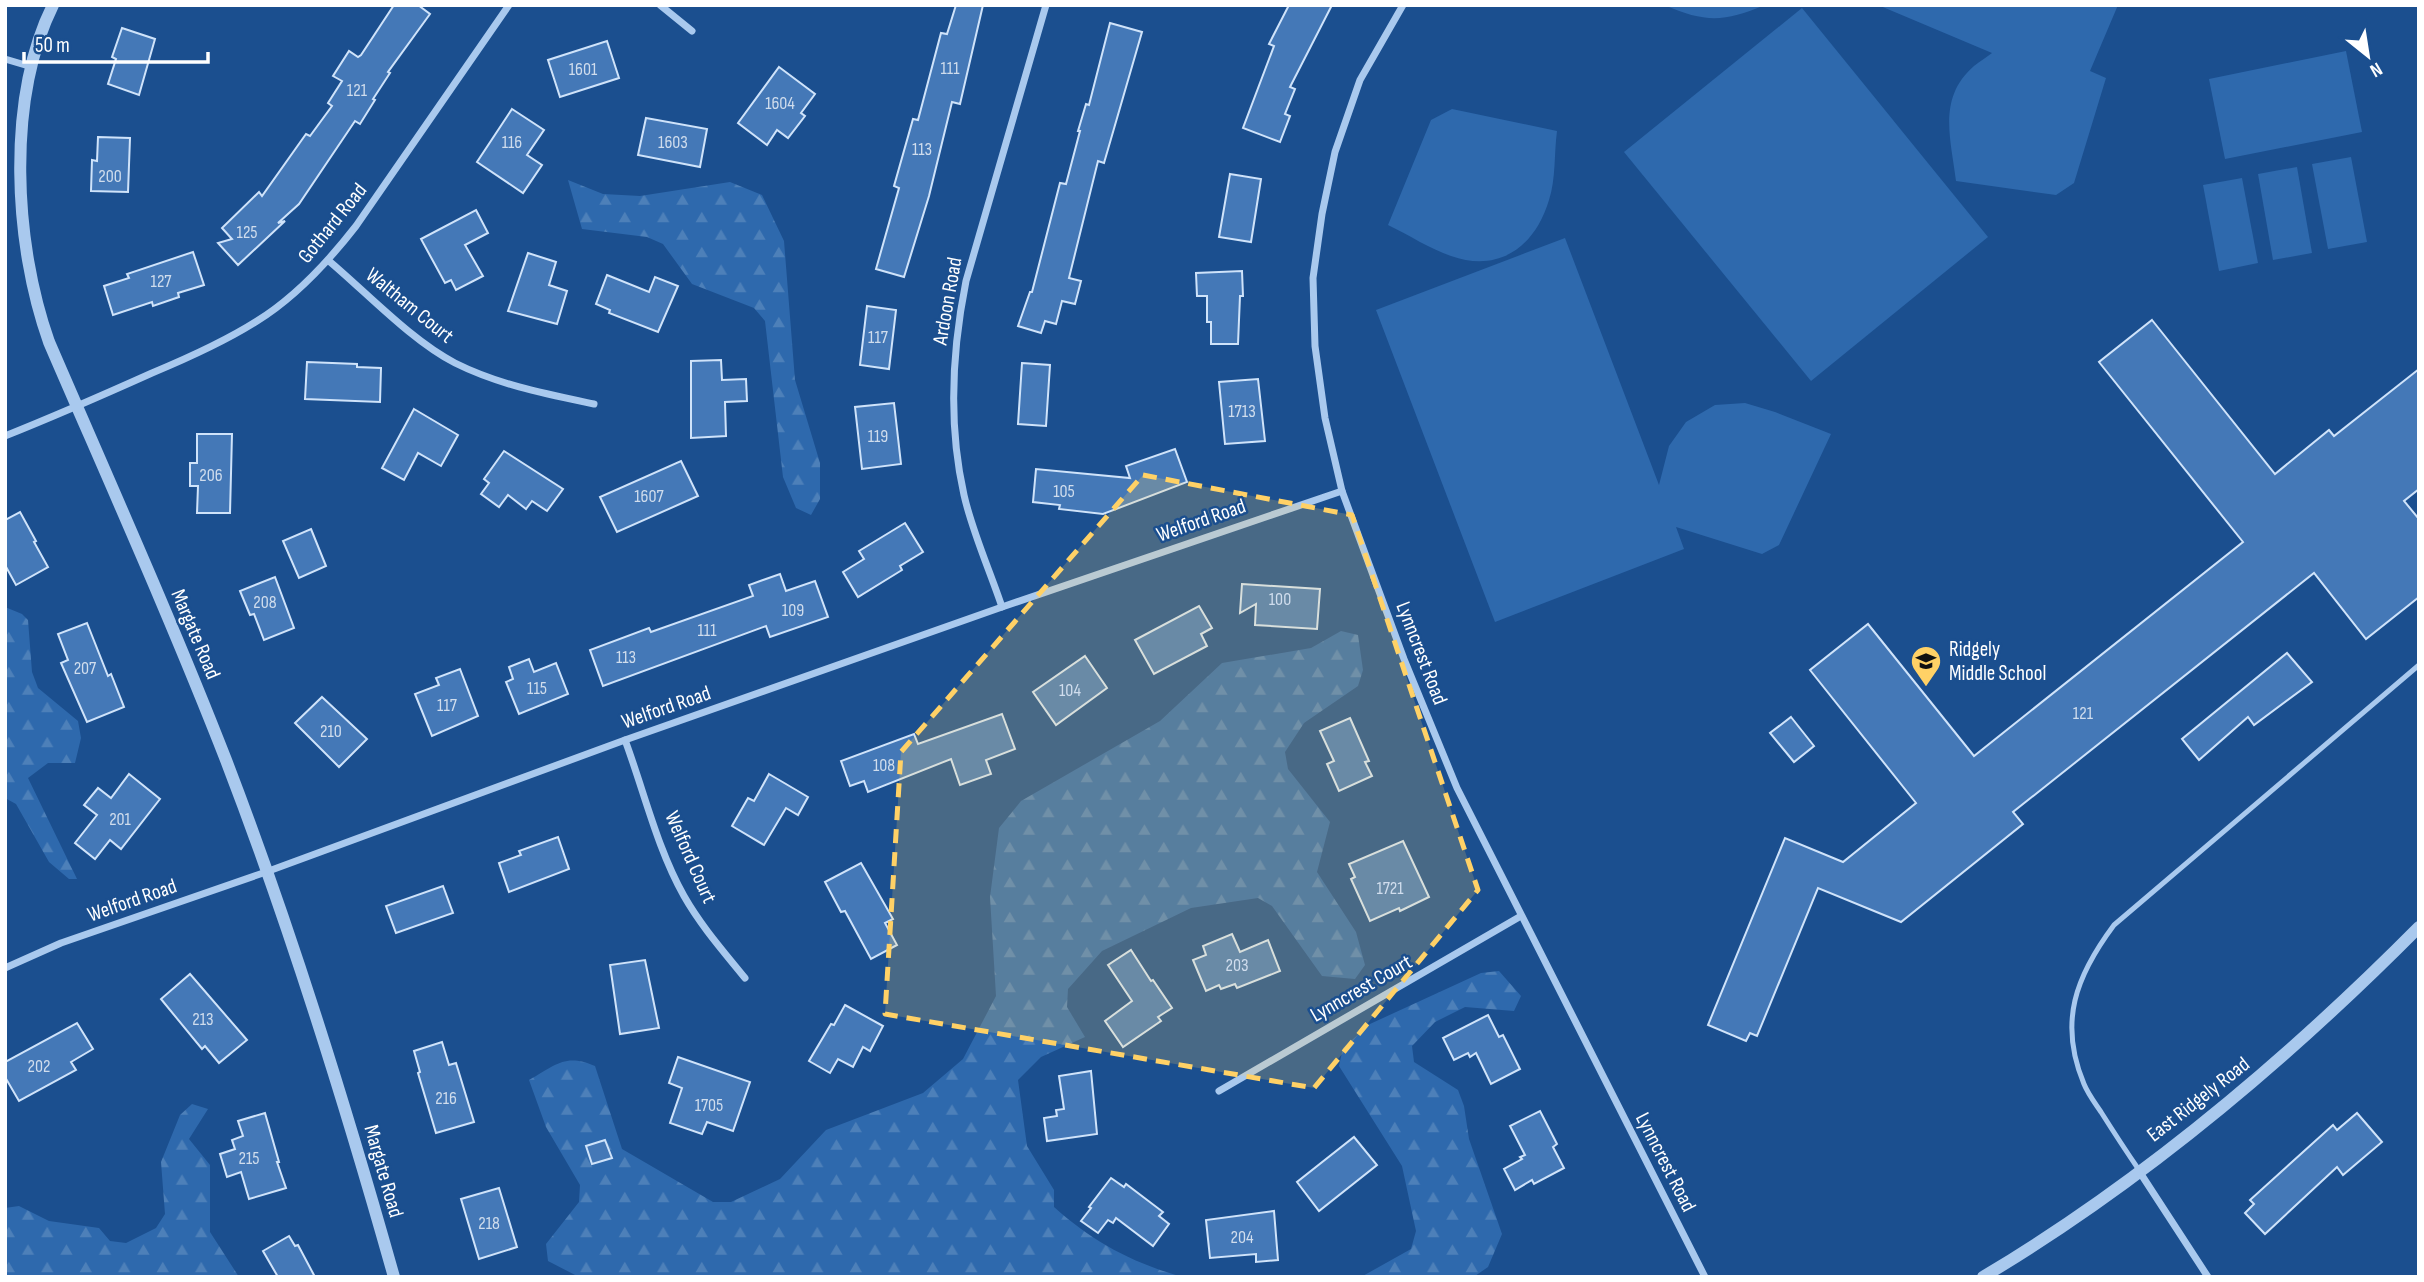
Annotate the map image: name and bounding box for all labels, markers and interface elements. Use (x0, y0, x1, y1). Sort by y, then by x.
scale bar (24, 21, 208, 65)
north arrow (2333, 21, 2403, 91)
text: 50 m (35, 33, 70, 58)
text: N (2366, 57, 2386, 82)
house number: 111 (941, 58, 960, 79)
house number: 1601 (569, 59, 598, 80)
house number: 121 (347, 80, 368, 101)
house number: 1604 (765, 93, 795, 114)
house number: 116 (502, 132, 522, 153)
house number: 1603 (658, 132, 688, 153)
house number: 113 (912, 139, 932, 160)
house number: 200 (98, 166, 122, 187)
street label: Gothard Road (293, 178, 372, 268)
house number: 125 (236, 222, 258, 243)
street label: Ardoon Road (927, 255, 967, 348)
street label: Waltham Court (361, 262, 459, 348)
house number: 127 (150, 271, 172, 292)
house number: 117 (868, 327, 889, 348)
house number: 1713 (1228, 401, 1256, 422)
house number: 119 (868, 426, 888, 447)
house number: 206 (199, 465, 223, 486)
house number: 105 (1053, 481, 1075, 502)
house number: 1607 (634, 486, 664, 507)
street label: Welford Road (1153, 494, 1249, 547)
street label: Margate Road (165, 585, 226, 683)
house number: 100 (1269, 589, 1291, 610)
house number: 208 (253, 592, 277, 613)
street label: Lynncrest Road (1391, 598, 1453, 708)
house number: 109 (782, 600, 804, 621)
house number: 111 (698, 620, 717, 641)
place label: Ridgely Middle School (1949, 637, 2046, 686)
school or university icon: Ridgely Middle School (1909, 644, 1943, 688)
house number: 113 (616, 647, 636, 668)
house number: 207 (74, 658, 97, 679)
house number: 115 (527, 678, 547, 699)
house number: 104 (1059, 680, 1081, 701)
street label: Welford Road (618, 681, 714, 734)
house number: 117 (437, 695, 458, 716)
house number: 121 (2073, 703, 2094, 724)
house number: 210 (320, 721, 342, 742)
house number: 108 (873, 755, 895, 776)
street label: Welford Court (659, 807, 722, 907)
house number: 201 (109, 809, 132, 830)
street label: Welford Road (84, 874, 180, 927)
house number: 1721 (1376, 878, 1404, 899)
street label: Lynncrest Court (1306, 949, 1417, 1028)
house number: 203 (1226, 955, 1249, 976)
house number: 213 (192, 1009, 214, 1030)
street label: East Ridgely Road (2142, 1052, 2255, 1147)
house number: 202 (28, 1056, 50, 1077)
house number: 216 (435, 1088, 457, 1109)
house number: 1705 (695, 1095, 723, 1116)
street label: Lynncrest Road (1630, 1108, 1701, 1216)
street label: Margate Road (358, 1122, 409, 1220)
house number: 215 (239, 1148, 260, 1169)
house number: 218 (478, 1213, 500, 1234)
house number: 204 (1231, 1227, 1254, 1248)

